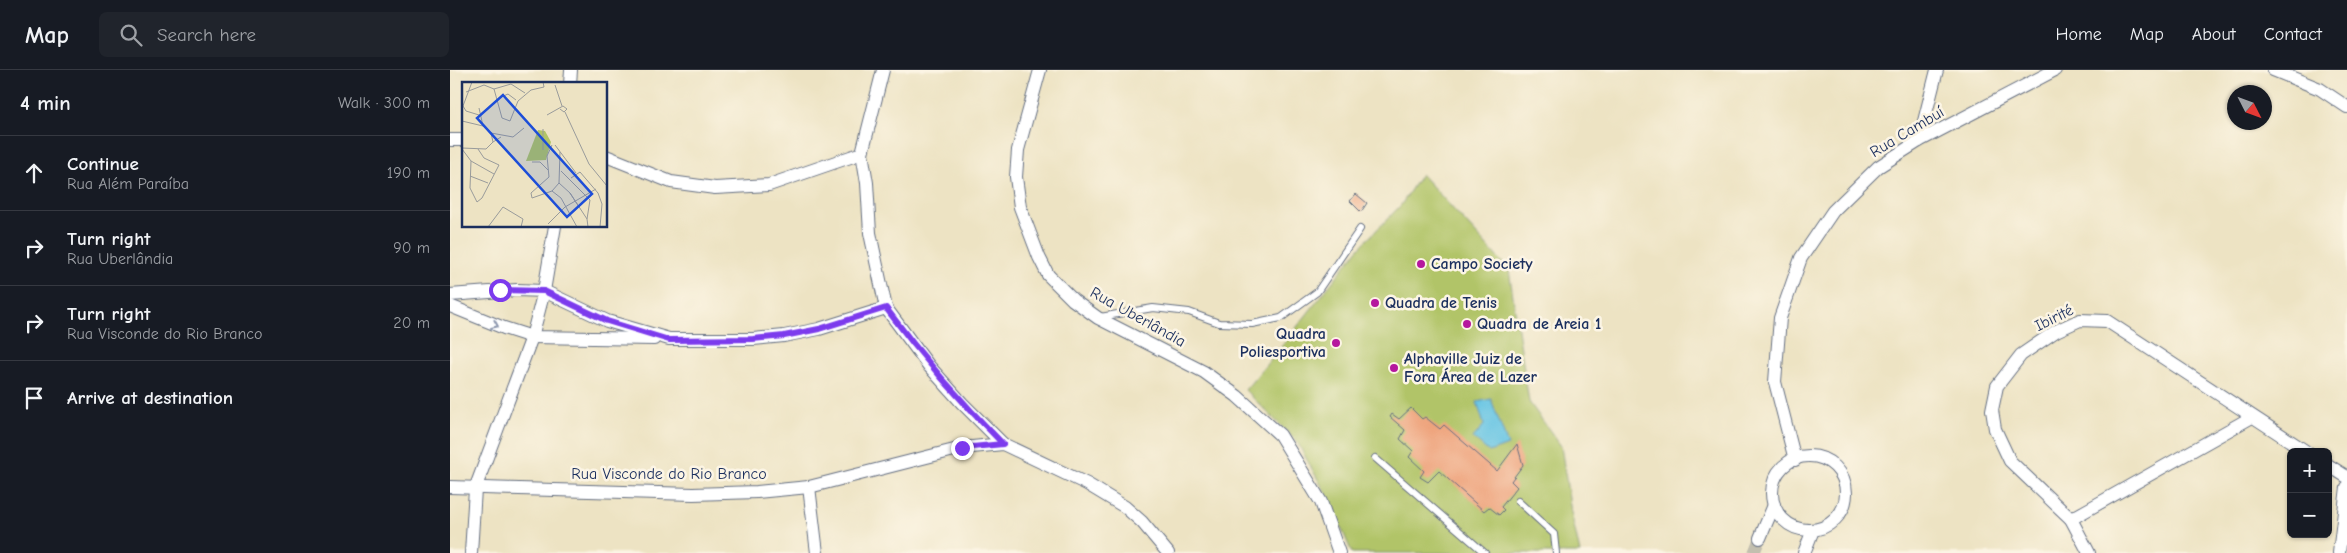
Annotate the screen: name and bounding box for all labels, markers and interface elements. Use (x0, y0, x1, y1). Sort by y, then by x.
search box (99, 12, 449, 57)
text: Map (25, 21, 69, 49)
icon: search (117, 21, 145, 49)
text: Search here (157, 24, 256, 46)
text: Home (2055, 24, 2102, 45)
text: Map (2130, 24, 2164, 45)
text: About (2192, 24, 2236, 45)
text: Contact (2264, 24, 2322, 45)
inset map (462, 82, 608, 228)
north arrow (2227, 85, 2272, 130)
text: 4 min (20, 91, 71, 115)
text: Walk · 300 m (338, 94, 430, 112)
street label: Rua Cambuí (1867, 103, 1948, 161)
text: Continue (67, 153, 139, 175)
icon: ahead (20, 159, 48, 187)
text: 190 m (387, 164, 430, 182)
text: Rua Além Paraíba (67, 175, 189, 193)
text: Turn right (67, 228, 151, 250)
icon: right (20, 234, 48, 262)
text: 90 m (393, 239, 430, 257)
text: Rua Uberlândia (67, 250, 173, 268)
place label: Campo Society (1431, 255, 1533, 273)
marker: Campo Society (1415, 258, 1427, 270)
route start (489, 279, 512, 302)
street label: Rua Uberlândia (1087, 283, 1189, 351)
place label: Quadra de Tenis (1385, 294, 1497, 312)
marker: Quadra de Tenis (1369, 297, 1381, 309)
street label: Ibirité (2032, 301, 2076, 335)
text: Turn right (67, 303, 151, 325)
icon: right (20, 309, 48, 337)
text: 20 m (393, 314, 430, 332)
place label: Quadra de Areia 1 (1477, 315, 1601, 333)
one-way arrow (490, 318, 499, 329)
marker: Quadra de Areia 1 (1461, 318, 1473, 330)
text: Rua Visconde do Rio Branco (67, 325, 263, 343)
place label: Quadra Poliesportiva (1240, 325, 1326, 361)
marker: Quadra Poliesportiva (1330, 337, 1342, 349)
place label: Alphaville Juiz de Fora Área de Lazer (1404, 350, 1538, 386)
marker: Alphaville Juiz de Fora Área de Lazer (1388, 362, 1400, 374)
icon: arrive (20, 384, 48, 412)
text: Arrive at destination (67, 387, 233, 409)
route end (951, 437, 974, 460)
map controls (2287, 448, 2332, 538)
button: + (2287, 448, 2332, 493)
street label: Rua Visconde do Rio Branco (571, 465, 767, 483)
button: − (2287, 493, 2332, 538)

